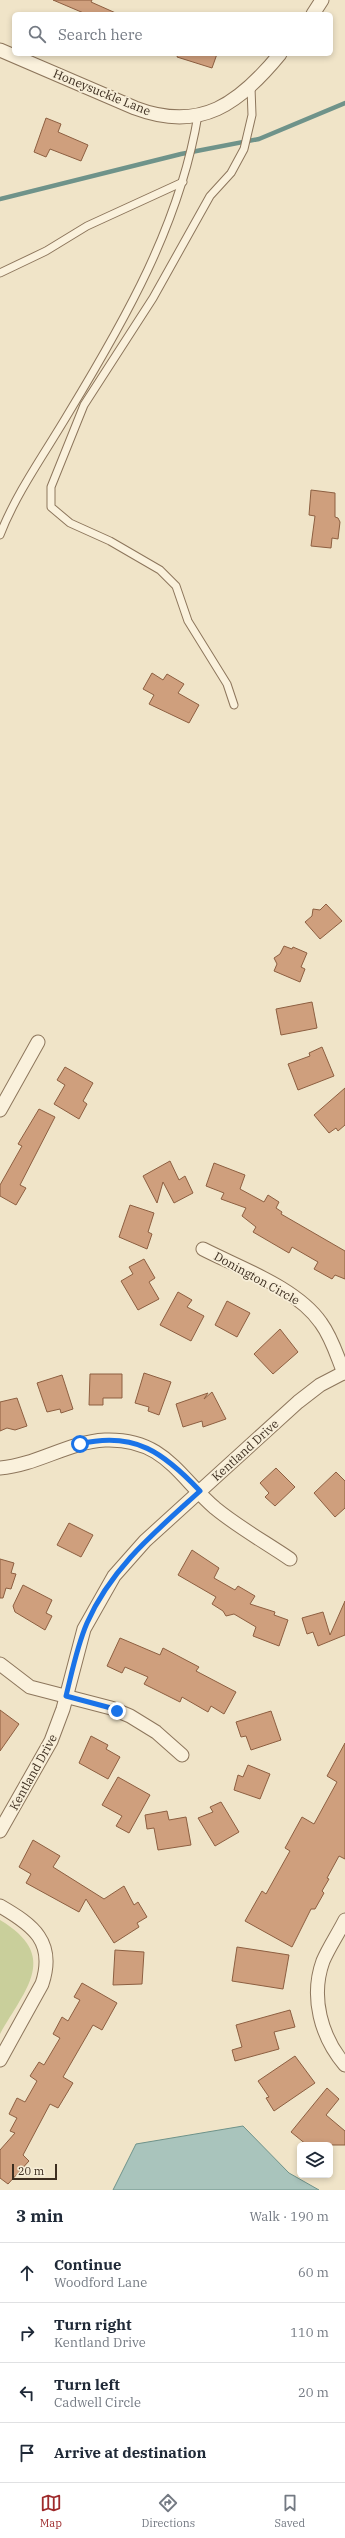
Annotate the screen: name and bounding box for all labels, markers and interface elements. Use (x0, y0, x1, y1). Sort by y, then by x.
search box (12, 12, 333, 56)
icon: search (26, 23, 48, 45)
text: Search here (58, 25, 143, 44)
street label: Honeysuckle Lane (51, 66, 153, 118)
street label: Donington Circle (212, 1248, 302, 1308)
street label: Kentland Drive (209, 1416, 281, 1484)
route start (71, 1435, 89, 1453)
route end (108, 1702, 126, 1720)
street label: Kentland Drive (6, 1731, 60, 1813)
map controls (297, 2142, 333, 2178)
button: layers (297, 2142, 333, 2178)
scale bar (12, 2162, 57, 2181)
text: 20 m (18, 2164, 44, 2178)
text: 3 min (16, 2205, 64, 2227)
text: Walk · 190 m (250, 2208, 329, 2225)
text: Continue (54, 2255, 121, 2274)
icon: ahead (16, 2262, 38, 2284)
text: 60 m (298, 2264, 329, 2281)
text: Woodford Lane (54, 2274, 147, 2291)
text: Turn right (54, 2315, 132, 2334)
icon: right (16, 2322, 38, 2344)
text: 110 m (290, 2324, 329, 2341)
text: Kentland Drive (54, 2334, 146, 2351)
text: Turn left (54, 2375, 120, 2394)
icon: left (16, 2382, 38, 2404)
text: 20 m (298, 2384, 329, 2401)
text: Cadwell Circle (54, 2394, 141, 2411)
icon: arrive (16, 2442, 38, 2464)
text: Arrive at destination (54, 2443, 206, 2462)
tab: Map (40, 2492, 62, 2530)
tab: Directions (141, 2492, 195, 2530)
tab: Saved (274, 2492, 305, 2530)

